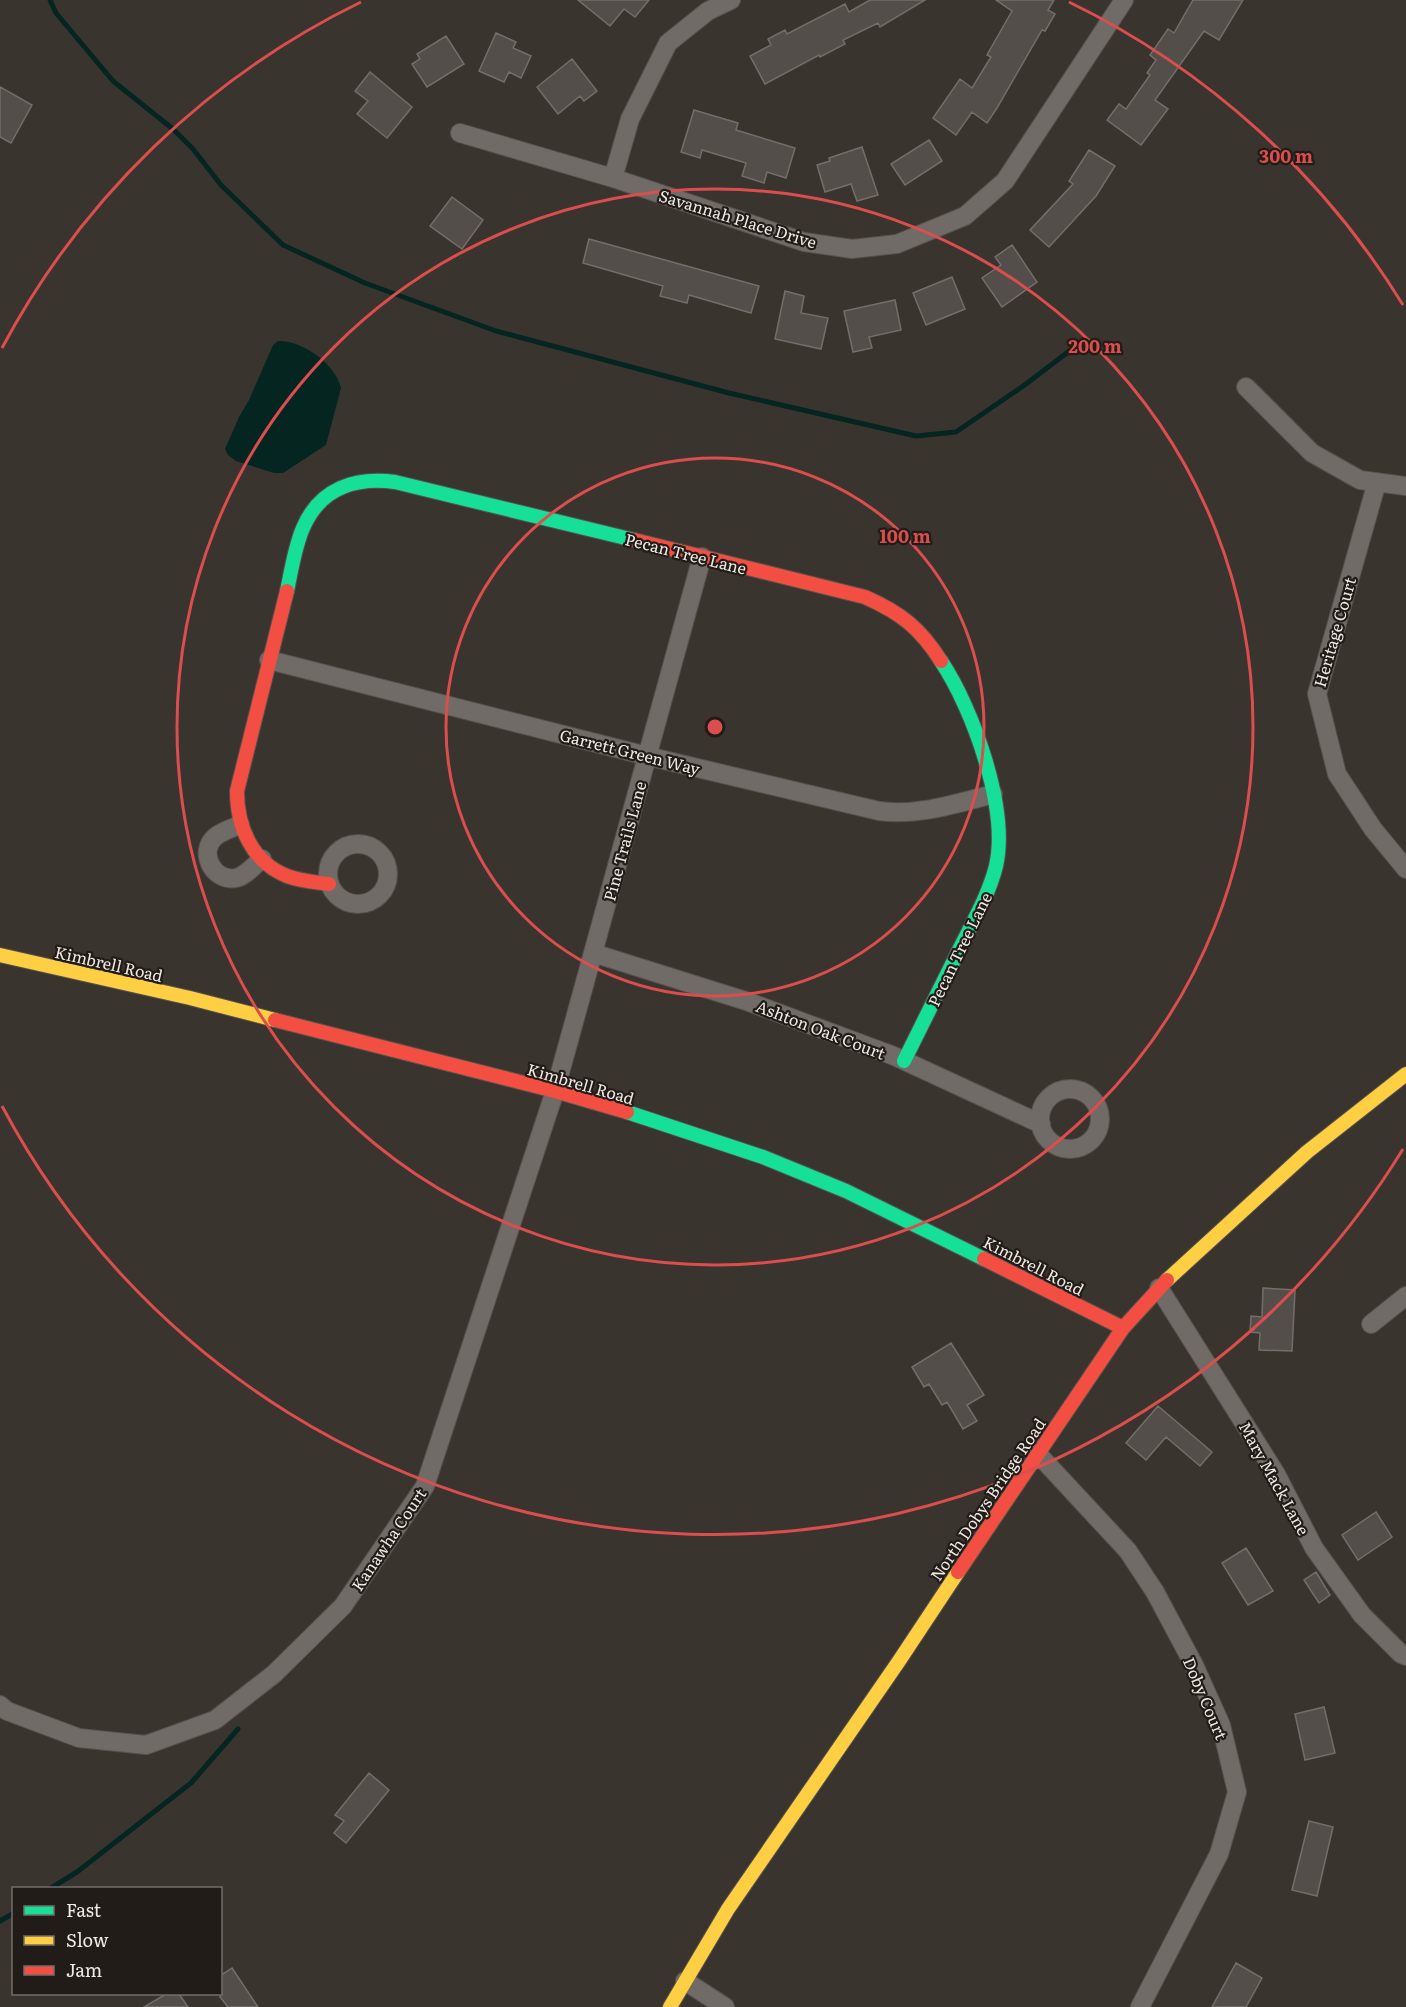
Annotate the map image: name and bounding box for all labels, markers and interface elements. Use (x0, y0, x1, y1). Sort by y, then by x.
text: 300 m (1259, 142, 1313, 169)
street label: Savannah Place Drive (656, 183, 820, 253)
text: 200 m (1068, 332, 1122, 359)
text: 100 m (879, 522, 931, 549)
street label: Pecan Tree Lane (623, 526, 749, 580)
street label: Heritage Court (1307, 574, 1361, 690)
centre of rings (705, 717, 725, 737)
street label: Garrett Green Way (557, 722, 703, 780)
street label: Pine Trails Lane (596, 778, 652, 904)
street label: Pecan Tree Lane (921, 888, 997, 1010)
street label: Kimbrell Road (53, 939, 166, 987)
street label: Ashton Oak Court (753, 993, 890, 1065)
street label: Kimbrell Road (525, 1056, 637, 1110)
street label: Kimbrell Road (979, 1229, 1089, 1301)
street label: North Dobys Bridge Road (923, 1413, 1051, 1585)
street label: Mary Mack Lane (1234, 1417, 1316, 1539)
street label: Kanawha Court (345, 1482, 432, 1595)
street label: Doby Court (1178, 1653, 1234, 1744)
legend (12, 1887, 222, 1995)
text: Fast (66, 1896, 102, 1923)
text: Slow (66, 1926, 109, 1953)
text: Jam (66, 1956, 102, 1983)

